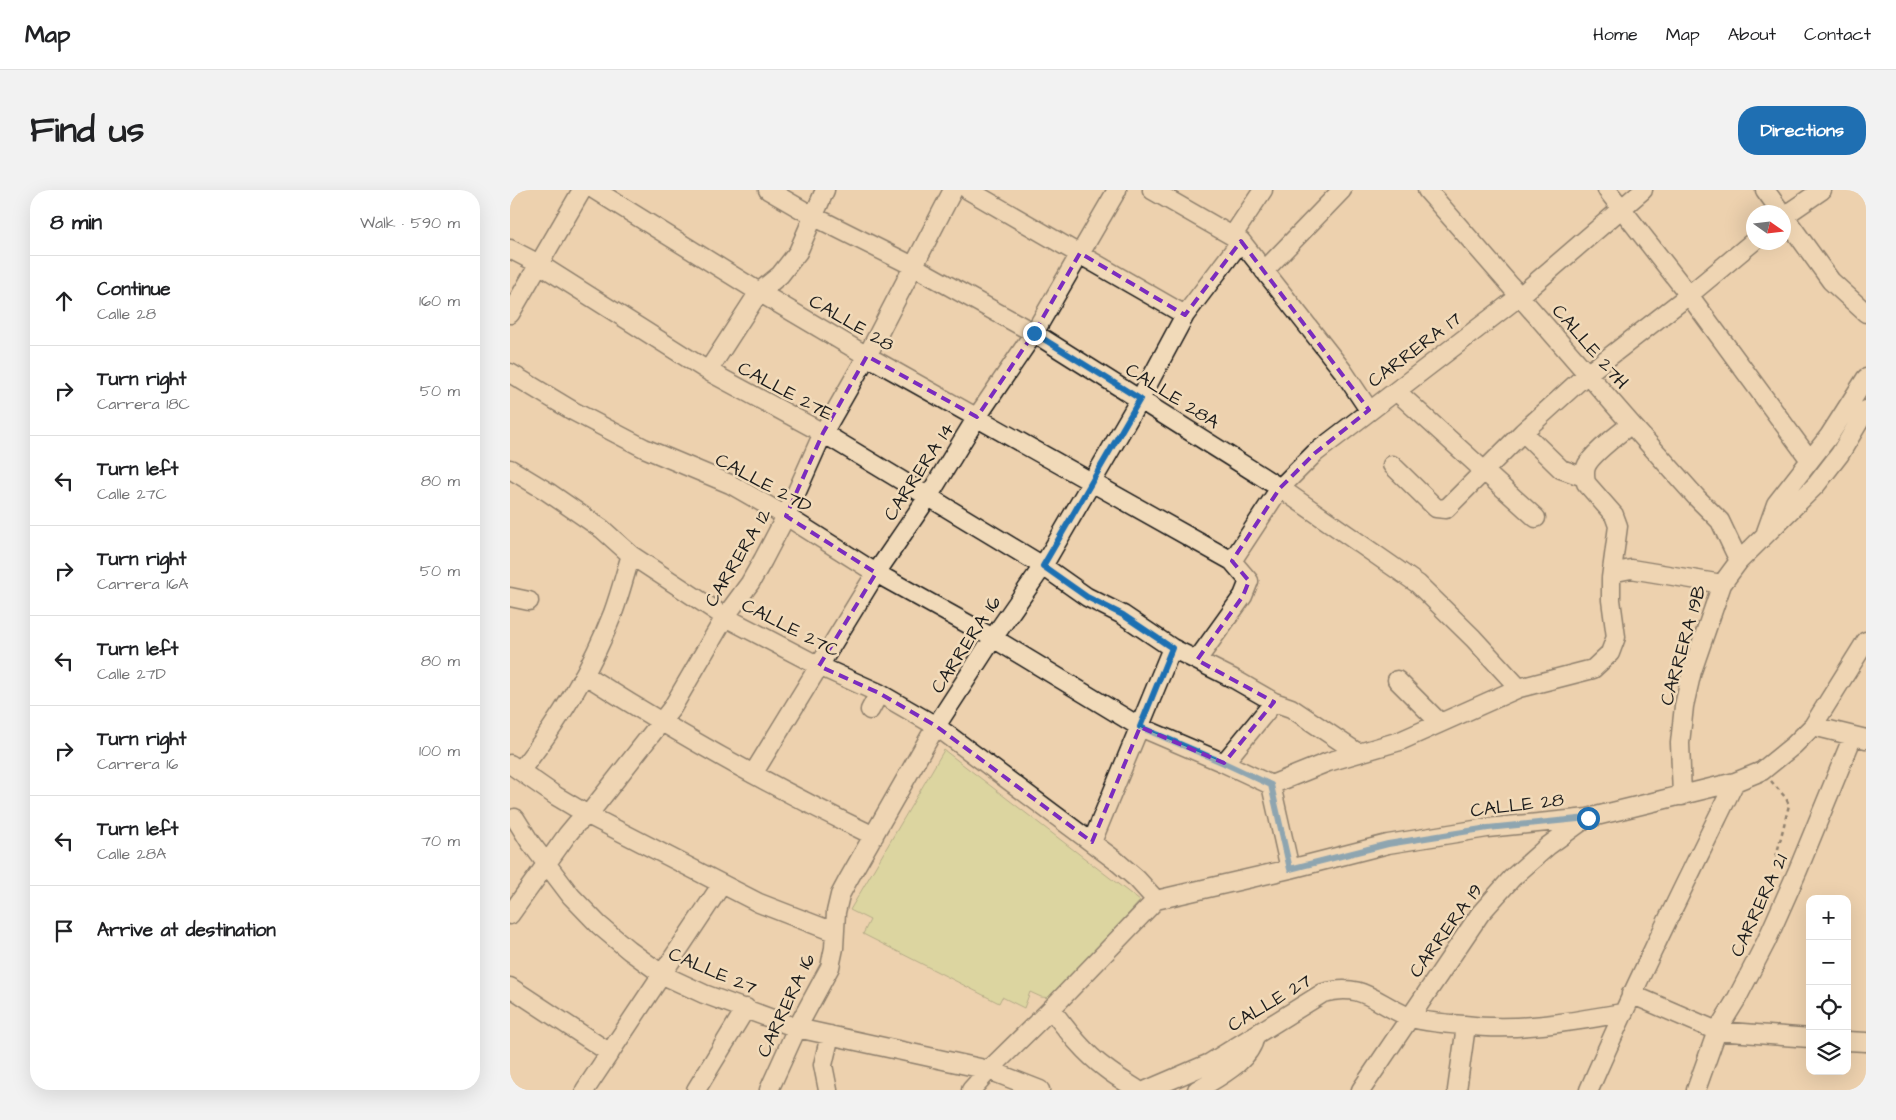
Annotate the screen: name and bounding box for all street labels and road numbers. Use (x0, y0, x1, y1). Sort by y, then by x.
street label: CALLE 28 (804, 288, 899, 358)
street label: CALLE 27H (1545, 299, 1634, 395)
street label: CARRERA 17 (1362, 306, 1468, 395)
street label: CALLE 27E (733, 355, 838, 428)
street label: CALLE 28A (1120, 357, 1224, 436)
street label: CARRERA 14 (877, 417, 961, 526)
street label: CALLE 27D (710, 447, 816, 520)
street label: CARRERA 12 (698, 503, 778, 612)
street label: CARRERA 19B (1653, 582, 1714, 709)
street label: CARRERA 16 (925, 591, 1008, 699)
street label: CALLE 27C (737, 592, 845, 665)
street label: CALLE 28 (1469, 786, 1565, 825)
street label: CARRERA 21 (1724, 849, 1795, 961)
street label: CARRERA 19 (1403, 878, 1490, 984)
street label: CALLE 27 (664, 941, 761, 1002)
street label: CARRERA 16 (751, 949, 822, 1062)
street label: CALLE 27 (1223, 968, 1317, 1039)

